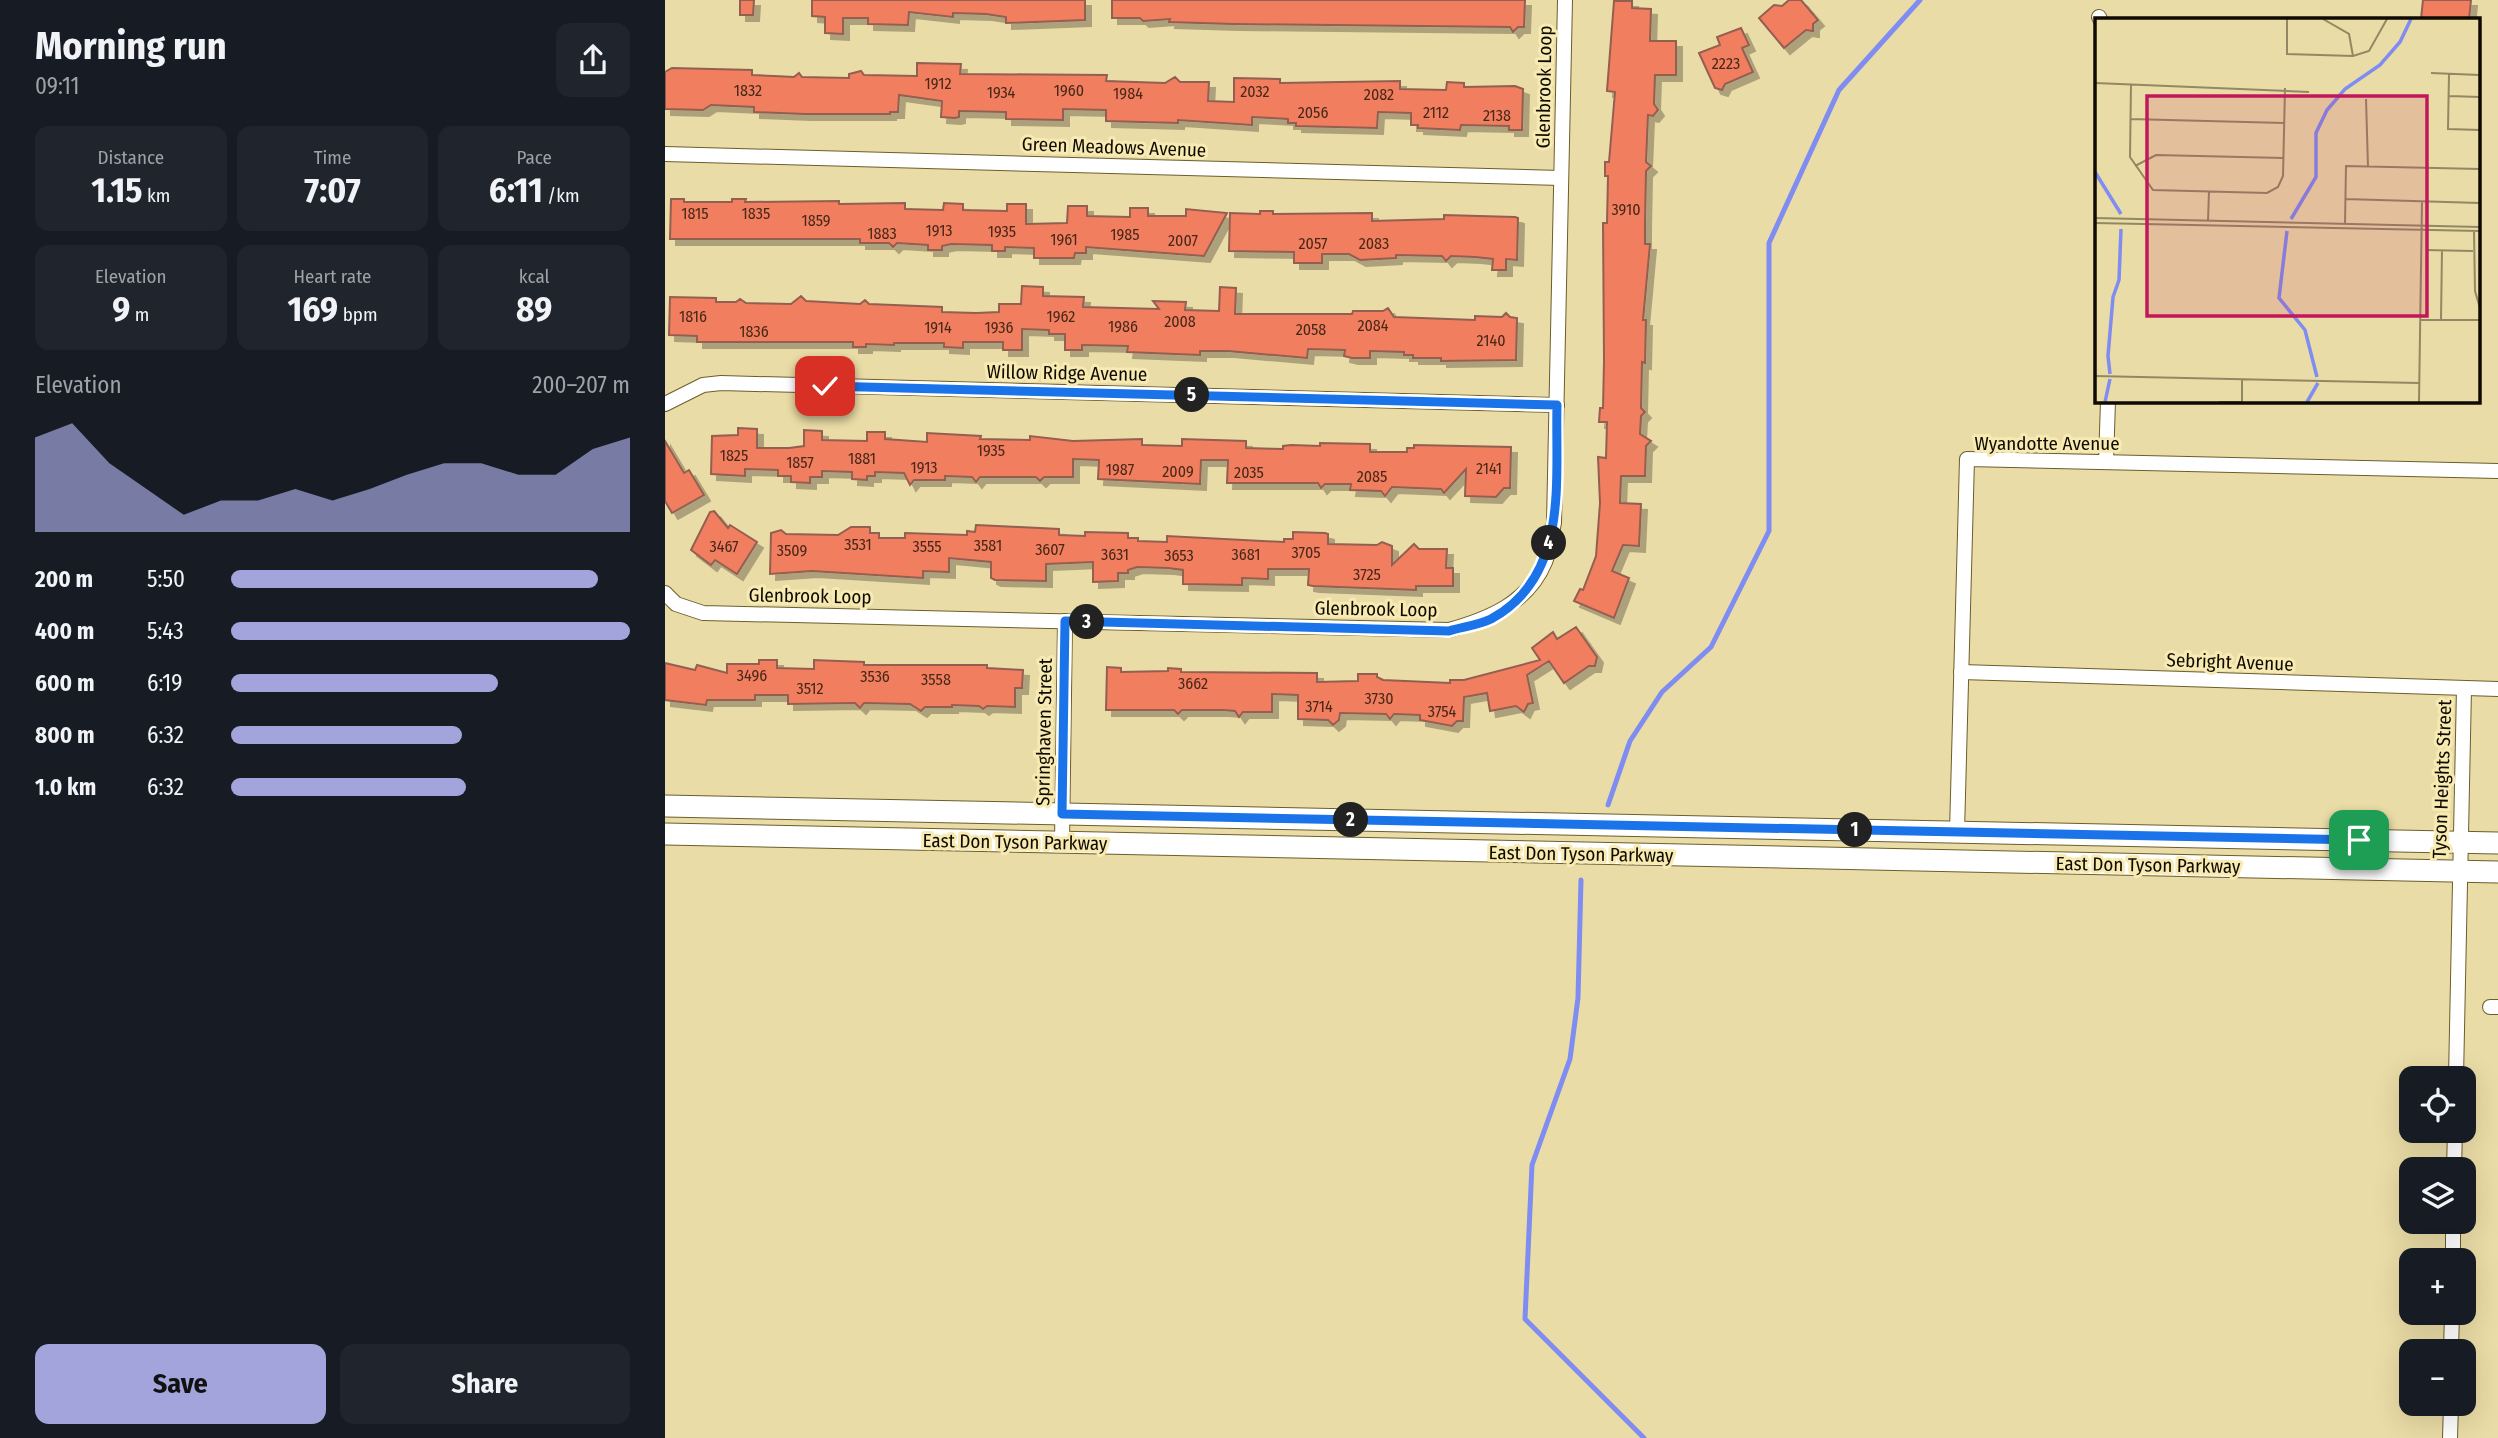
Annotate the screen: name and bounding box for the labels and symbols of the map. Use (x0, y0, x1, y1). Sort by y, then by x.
inset map (2095, 18, 2480, 402)
street label: Glenbrook Loop (1531, 25, 1557, 149)
house number: 2223 (1712, 54, 1740, 73)
house number: 1912 (924, 74, 952, 93)
house number: 1832 (734, 81, 762, 100)
house number: 1960 (1054, 81, 1084, 100)
house number: 2032 (1240, 82, 1270, 101)
house number: 1934 (987, 83, 1016, 102)
house number: 1984 (1113, 84, 1143, 103)
house number: 2082 (1364, 85, 1394, 104)
house number: 2056 (1298, 103, 1328, 122)
house number: 2112 (1423, 103, 1449, 122)
house number: 2138 (1483, 106, 1511, 125)
street label: Green Meadows Avenue (1021, 132, 1207, 162)
house number: 3910 (1611, 200, 1641, 219)
house number: 1815 (681, 204, 709, 223)
house number: 1835 (742, 204, 770, 223)
house number: 1859 (801, 211, 831, 230)
house number: 1913 (925, 221, 953, 240)
house number: 1935 (988, 222, 1016, 241)
house number: 1883 (867, 224, 897, 243)
house number: 1985 (1110, 225, 1140, 244)
house number: 1961 (1050, 230, 1078, 249)
house number: 2007 (1168, 231, 1198, 250)
house number: 2057 (1299, 234, 1328, 253)
house number: 2083 (1359, 234, 1389, 253)
house number: 1816 (679, 307, 707, 326)
house number: 1962 (1047, 307, 1075, 326)
house number: 2008 (1164, 312, 1196, 331)
house number: 2084 (1357, 316, 1389, 335)
house number: 1986 (1108, 317, 1138, 336)
house number: 1914 (924, 318, 952, 337)
house number: 1936 (985, 318, 1013, 337)
house number: 2058 (1296, 320, 1326, 339)
house number: 1836 (739, 322, 769, 341)
house number: 2140 (1476, 331, 1506, 350)
pin (795, 356, 855, 416)
street label: Willow Ridge Avenue (986, 360, 1148, 386)
pin: 5 (1175, 378, 1209, 412)
street label: Wyandotte Avenue (1974, 432, 2120, 455)
house number: 1935 (977, 441, 1005, 460)
house number: 1825 (720, 446, 748, 465)
house number: 1881 (848, 449, 876, 468)
house number: 1857 (786, 453, 814, 472)
house number: 1913 (910, 458, 938, 477)
house number: 2141 (1476, 459, 1502, 478)
house number: 1987 (1106, 460, 1135, 479)
house number: 2009 (1162, 462, 1194, 481)
house number: 2035 (1234, 463, 1264, 482)
house number: 2085 (1357, 467, 1387, 486)
pin: 4 (1531, 526, 1567, 560)
house number: 3531 (844, 535, 872, 554)
house number: 3581 (974, 536, 1002, 555)
house number: 3467 (710, 537, 739, 556)
house number: 3555 (912, 537, 942, 556)
house number: 3607 (1035, 540, 1065, 559)
house number: 3509 (777, 541, 807, 560)
house number: 3705 (1291, 543, 1321, 562)
house number: 3631 (1101, 545, 1129, 564)
house number: 3681 (1232, 545, 1261, 564)
house number: 3653 (1164, 546, 1194, 565)
house number: 3725 (1353, 565, 1381, 584)
street label: Glenbrook Loop (748, 583, 872, 609)
street label: Glenbrook Loop (1314, 596, 1438, 622)
pin: 3 (1069, 604, 1105, 640)
street label: Sebright Avenue (2166, 648, 2294, 676)
street label: Springhaven Street (1031, 657, 1057, 806)
house number: 3496 (737, 666, 767, 685)
house number: 3536 (860, 667, 890, 686)
house number: 3558 (921, 670, 951, 689)
house number: 3662 (1178, 674, 1208, 693)
house number: 3512 (796, 679, 824, 698)
house number: 3730 (1364, 689, 1394, 708)
house number: 3714 (1305, 697, 1333, 716)
street label: Tyson Heights Street (2428, 698, 2456, 859)
house number: 3754 (1428, 702, 1456, 721)
pin: 2 (1333, 802, 1369, 838)
pin (2329, 810, 2389, 870)
pin: 1 (1837, 812, 1873, 848)
street label: East Don Tyson Parkway (923, 829, 1108, 855)
street label: East Don Tyson Parkway (1489, 841, 1674, 867)
street label: East Don Tyson Parkway (2056, 852, 2241, 878)

